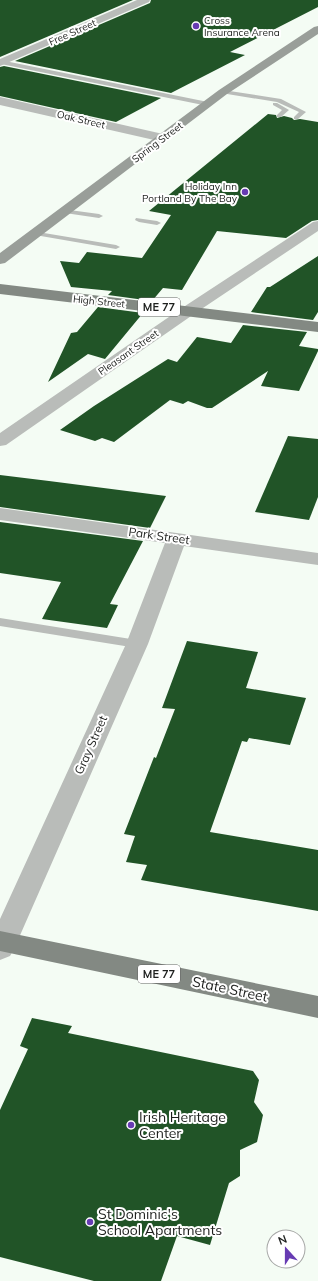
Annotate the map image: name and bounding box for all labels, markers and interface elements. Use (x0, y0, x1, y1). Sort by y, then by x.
place label: Cross Insurance Arena (204, 14, 280, 39)
street label: Free Street (47, 16, 98, 49)
marker: Cross Insurance Arena (191, 21, 201, 31)
street label: Oak Street (55, 108, 107, 131)
street label: Spring Street (129, 119, 186, 166)
place label: Holiday Inn Portland By The Bay (142, 180, 238, 205)
marker: Holiday Inn Portland By The Bay (240, 187, 250, 197)
street label: High Street (72, 292, 126, 311)
road number: ME 77 (138, 298, 180, 316)
street label: Pleasant Street (96, 326, 161, 378)
street label: Park Street (128, 524, 191, 547)
street label: Gray Street (71, 713, 110, 777)
road number: ME 77 (138, 965, 180, 983)
street label: State Street (191, 972, 270, 1006)
place label: Irish Heritage Center (139, 1108, 226, 1142)
marker: Irish Heritage Center (126, 1120, 136, 1130)
place label: St Dominic's School Apartments (98, 1205, 222, 1239)
marker: St Dominic's School Apartments (85, 1217, 95, 1227)
north arrow (266, 1229, 306, 1269)
text: N (276, 1232, 289, 1248)

